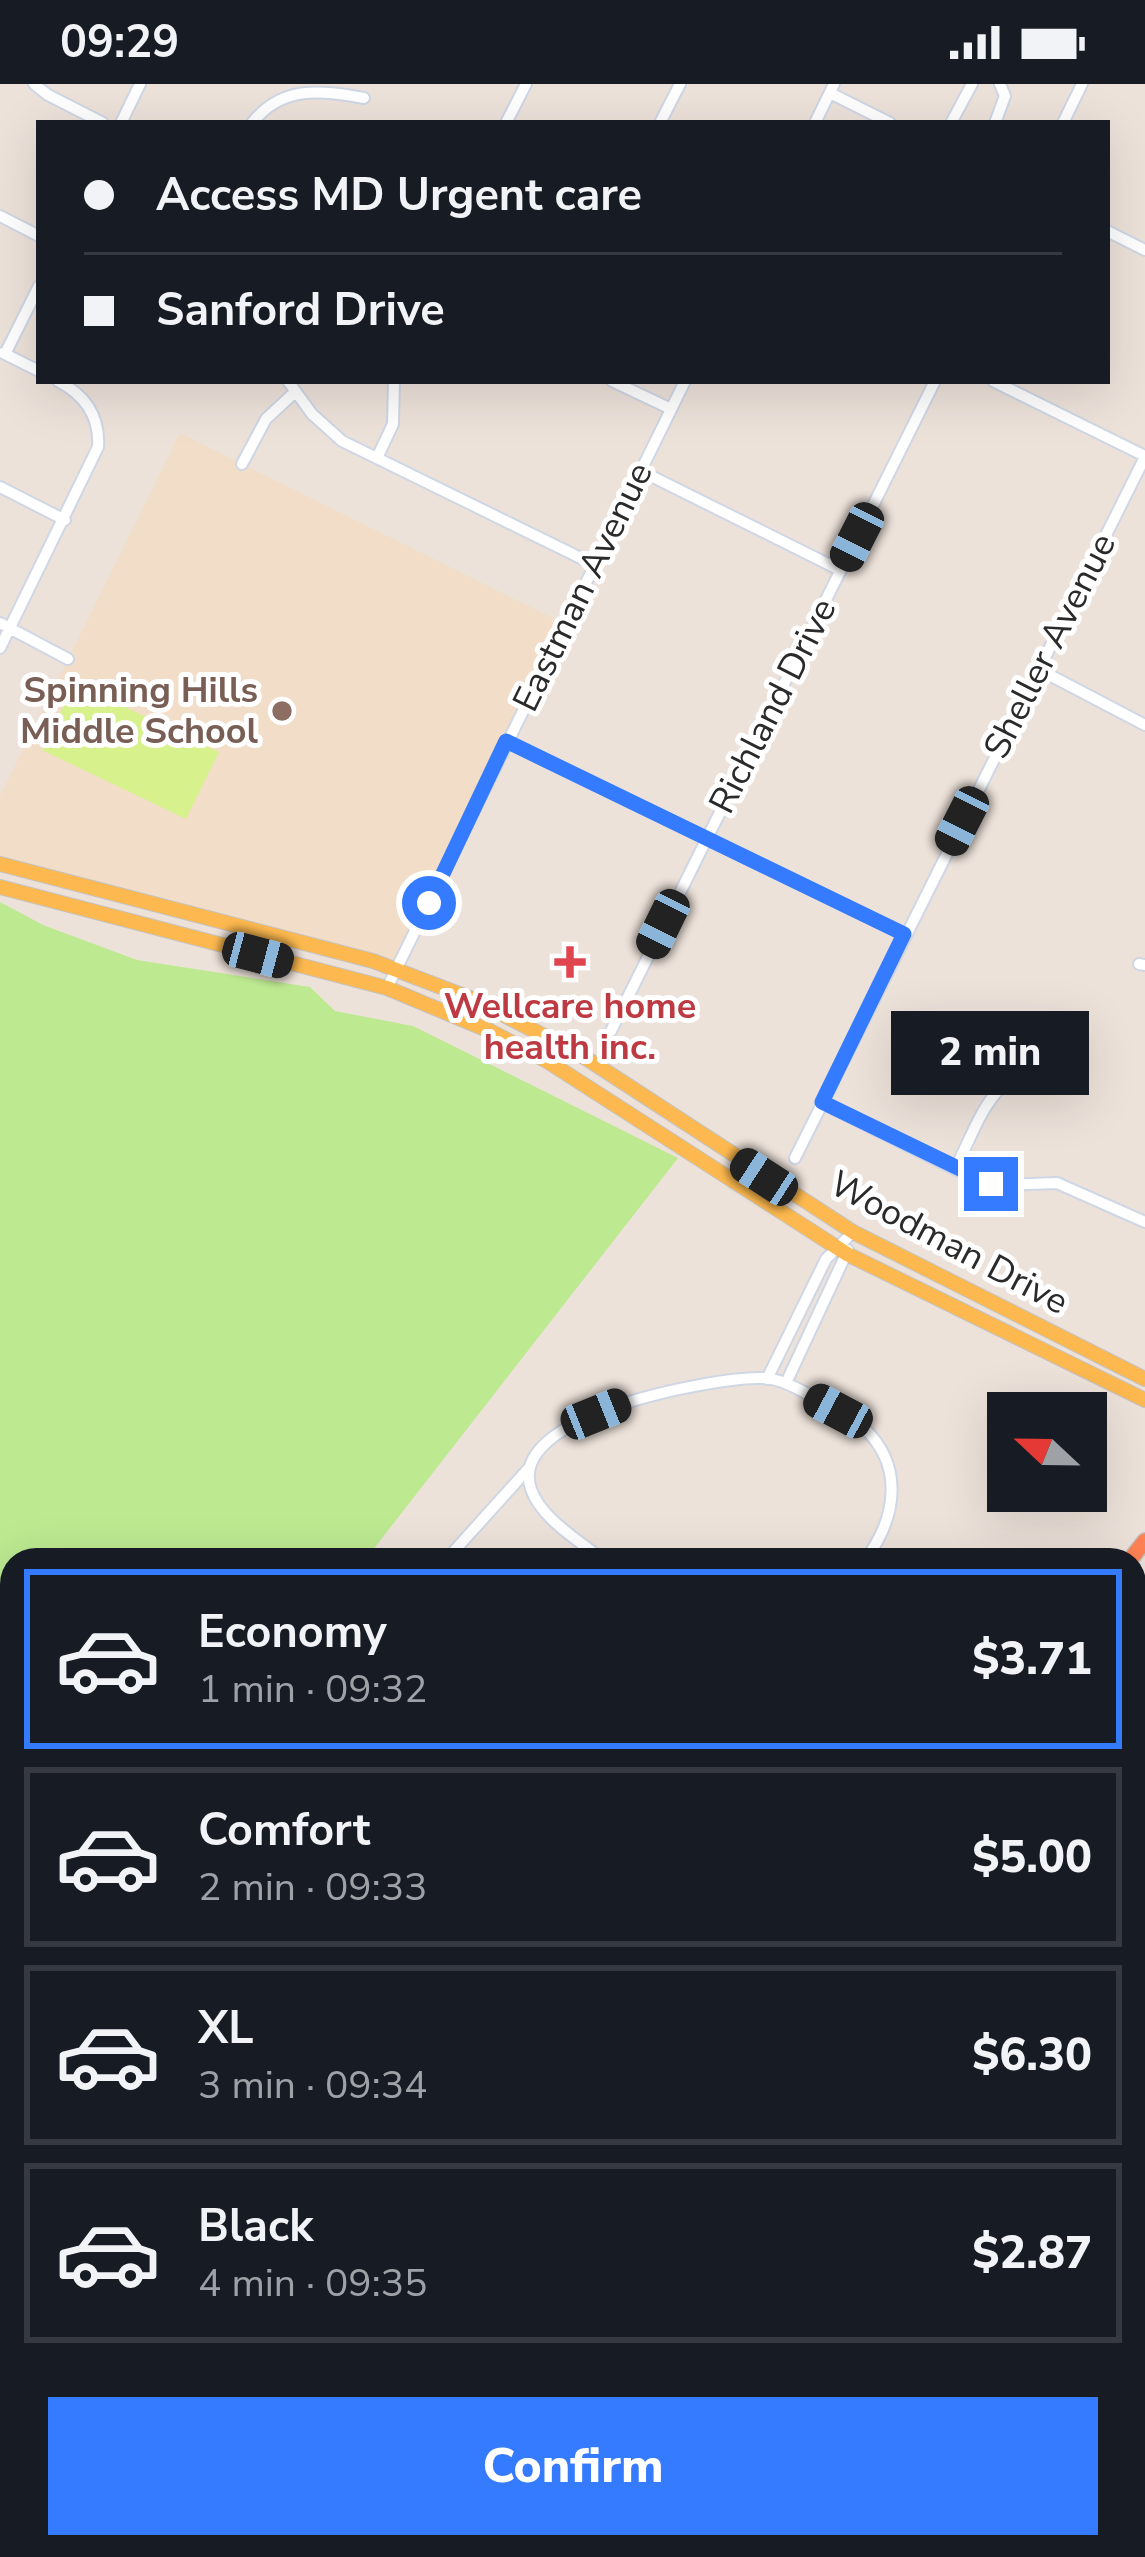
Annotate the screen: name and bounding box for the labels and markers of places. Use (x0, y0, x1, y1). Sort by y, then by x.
place label: Spinning Hills Middle School (20, 666, 259, 756)
marker: Spinning Hills Middle School (269, 698, 295, 724)
marker: Wellcare home health inc. (554, 946, 586, 978)
place label: Wellcare home health inc. (444, 982, 696, 1072)

